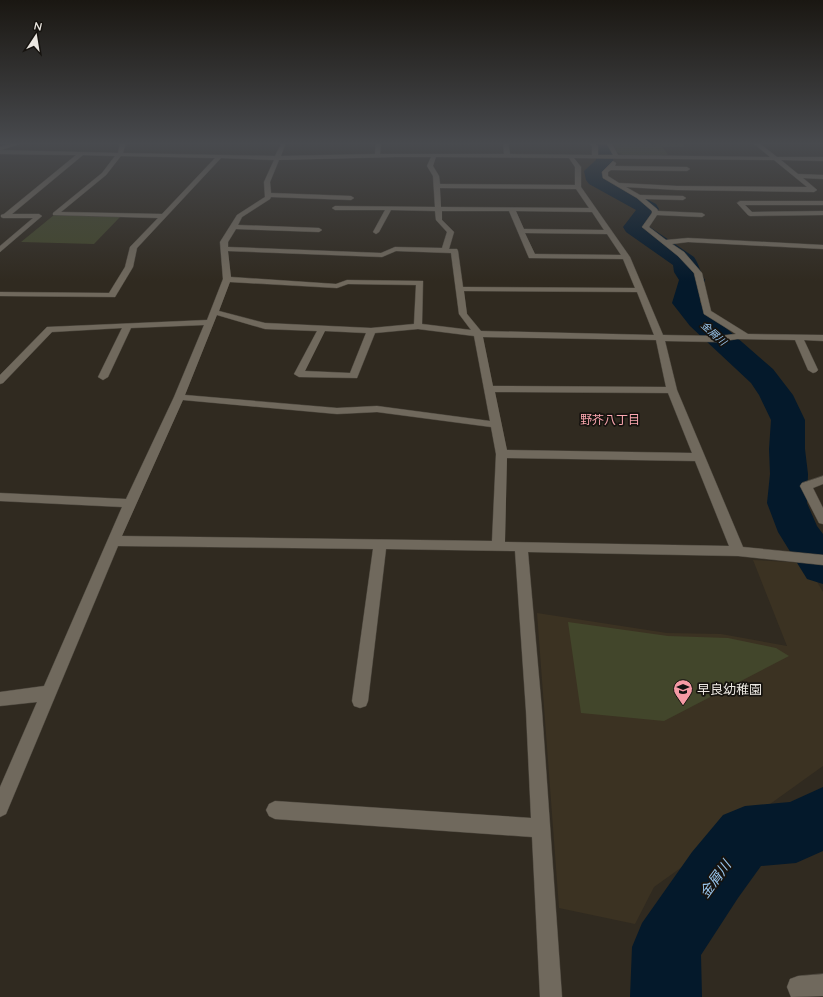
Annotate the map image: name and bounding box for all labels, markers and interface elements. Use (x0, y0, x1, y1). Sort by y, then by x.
north arrow (16, 16, 56, 56)
text: N (33, 19, 43, 34)
water label: 金屑川 (698, 319, 730, 349)
district label: 野芥八丁目 (580, 412, 640, 427)
school or university icon: 早良幼稚園 (672, 678, 694, 706)
place label: 早良幼稚園 (697, 681, 762, 697)
water label: 金屑川 (695, 855, 736, 901)

